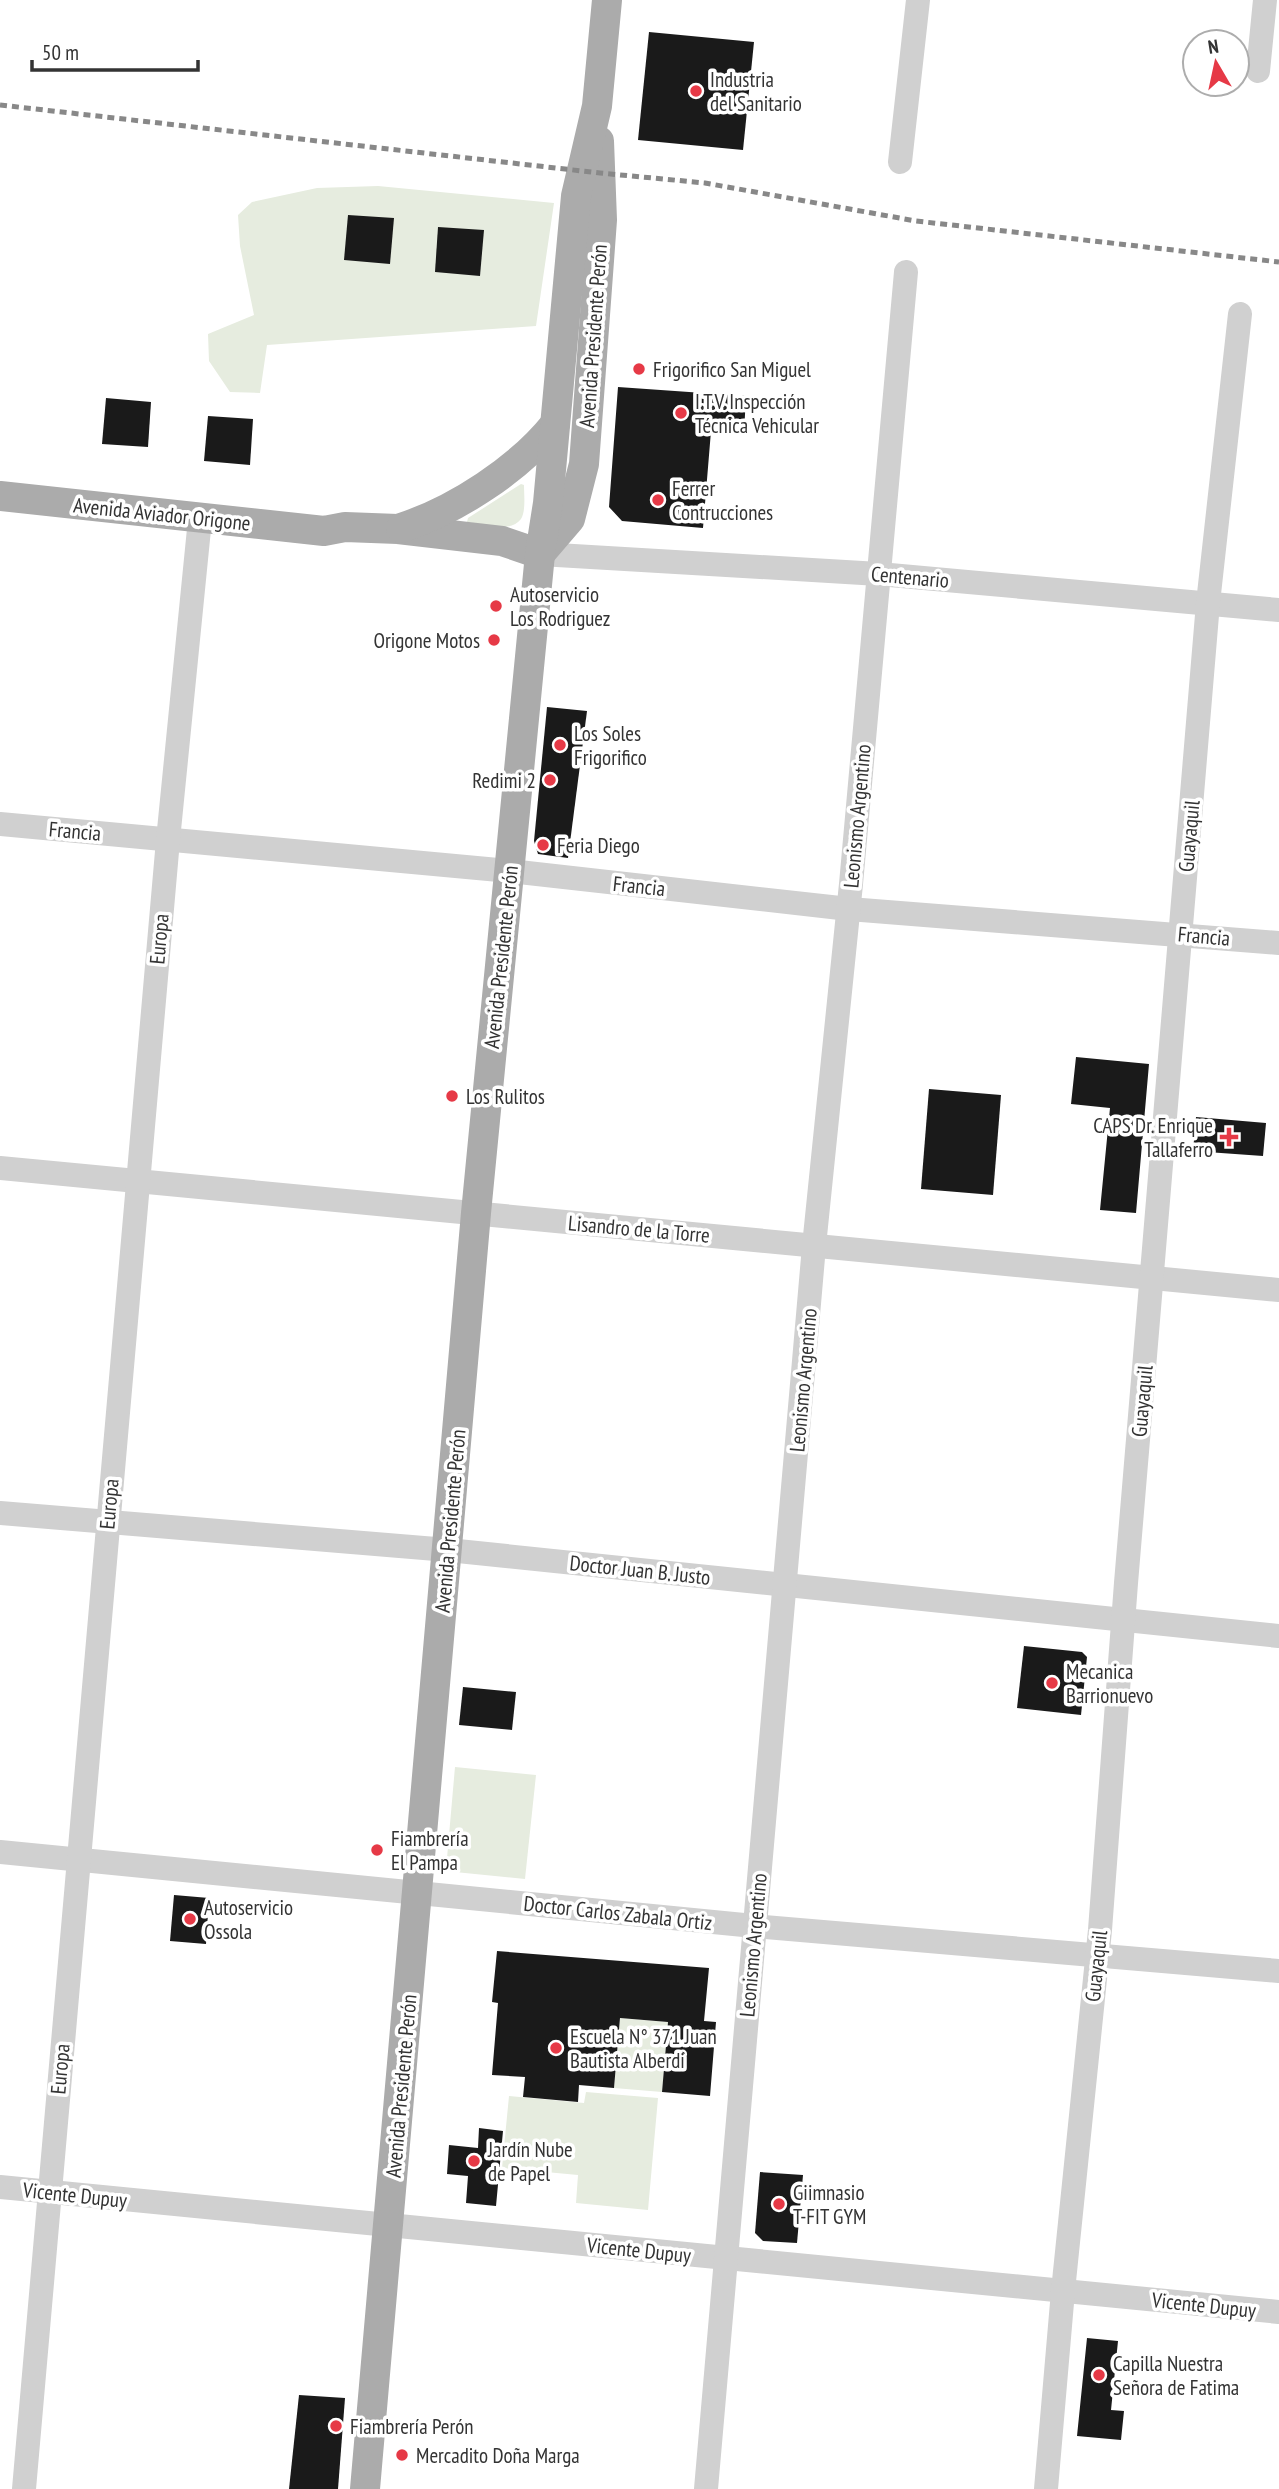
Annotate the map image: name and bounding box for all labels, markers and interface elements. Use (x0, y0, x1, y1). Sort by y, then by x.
scale bar (32, 28, 198, 72)
north arrow (1181, 28, 1251, 98)
text: N (1206, 34, 1220, 59)
text: 50 m (42, 39, 79, 66)
place label: Industria del Sanitario (710, 66, 802, 117)
marker: Industria del Sanitario (688, 83, 704, 99)
street label: Avenida Presidente Perón (573, 243, 613, 429)
place label: Frigorifico San Miguel (653, 356, 811, 383)
marker: Frigorifico San Miguel (631, 361, 647, 377)
place label: I.T.V. Inspección Técnica Vehicular (695, 388, 819, 439)
marker: I.T.V. Inspección Técnica Vehicular (673, 405, 689, 421)
place label: Ferrer Contrucciones (672, 475, 773, 526)
street label: Avenida Aviador Origone (72, 491, 252, 537)
marker: Ferrer Contrucciones (650, 492, 666, 508)
street label: Centenario (870, 560, 950, 594)
place label: Autoservicio Los Rodriguez (510, 581, 610, 632)
marker: Autoservicio Los Rodriguez (488, 598, 504, 614)
place label: Origone Motos (373, 627, 480, 654)
marker: Origone Motos (486, 632, 502, 648)
place label: Los Soles Frigorifico (574, 720, 647, 771)
marker: Los Soles Frigorifico (552, 737, 568, 753)
street label: Leonismo Argentino (837, 743, 877, 889)
place label: Redimi 2 (472, 767, 536, 794)
marker: Redimi 2 (542, 772, 558, 788)
street label: Guayaquil (1172, 799, 1206, 873)
street label: Francia (48, 815, 102, 847)
place label: Feria Diego (557, 832, 640, 859)
marker: Feria Diego (535, 837, 551, 853)
street label: Avenida Presidente Perón (478, 864, 524, 1050)
street label: Francia (611, 870, 667, 902)
street label: Europa (143, 913, 175, 965)
street label: Francia (1177, 920, 1231, 952)
place label: Los Rulitos (466, 1083, 545, 1110)
marker: Los Rulitos (444, 1088, 460, 1104)
place label: CAPS Dr. Enrique Tallaferro (1093, 1112, 1213, 1163)
marker: CAPS Dr. Enrique Tallaferro (1219, 1127, 1239, 1147)
street label: Lisandro de la Torre (567, 1209, 711, 1249)
street label: Leonismo Argentino (783, 1307, 823, 1453)
street label: Guayaquil (1125, 1364, 1159, 1438)
street label: Avenida Presidente Perón (429, 1428, 471, 1614)
street label: Europa (93, 1478, 125, 1530)
street label: Doctor Juan B. Justo (568, 1549, 712, 1591)
place label: Mecanica Barrionuevo (1066, 1658, 1153, 1709)
marker: Mecanica Barrionuevo (1044, 1675, 1060, 1691)
place label: Fiambrería El Pampa (391, 1825, 469, 1876)
marker: Fiambrería El Pampa (369, 1842, 385, 1858)
street label: Leonismo Argentino (733, 1872, 773, 2018)
street label: Doctor Carlos Zabala Ortiz (522, 1890, 714, 1936)
place label: Autoservicio Ossola (204, 1894, 293, 1945)
marker: Autoservicio Ossola (182, 1911, 198, 1927)
street label: Guayaquil (1079, 1929, 1113, 2003)
street label: Avenida Presidente Perón (380, 1993, 422, 2179)
place label: Escuela N° 371 Juan Bautista Alberdi (570, 2023, 717, 2074)
marker: Escuela N° 371 Juan Bautista Alberdi (548, 2040, 564, 2056)
street label: Europa (44, 2043, 76, 2095)
place label: Jardín Nube de Papel (487, 2136, 573, 2187)
marker: Jardín Nube de Papel (466, 2153, 482, 2169)
street label: Vicente Dupuy (21, 2176, 128, 2214)
place label: Giimnasio T-FIT GYM (793, 2179, 866, 2230)
marker: Giimnasio T-FIT GYM (771, 2196, 787, 2212)
street label: Vicente Dupuy (585, 2231, 692, 2269)
street label: Vicente Dupuy (1150, 2286, 1257, 2324)
place label: Capilla Nuestra Señora de Fatima (1113, 2350, 1239, 2401)
marker: Capilla Nuestra Señora de Fatima (1091, 2367, 1107, 2383)
place label: Fiambrería Perón (350, 2413, 474, 2440)
marker: Fiambrería Perón (328, 2418, 344, 2434)
place label: Mercadito Doña Marga (416, 2442, 580, 2469)
marker: Mercadito Doña Marga (394, 2447, 410, 2463)

